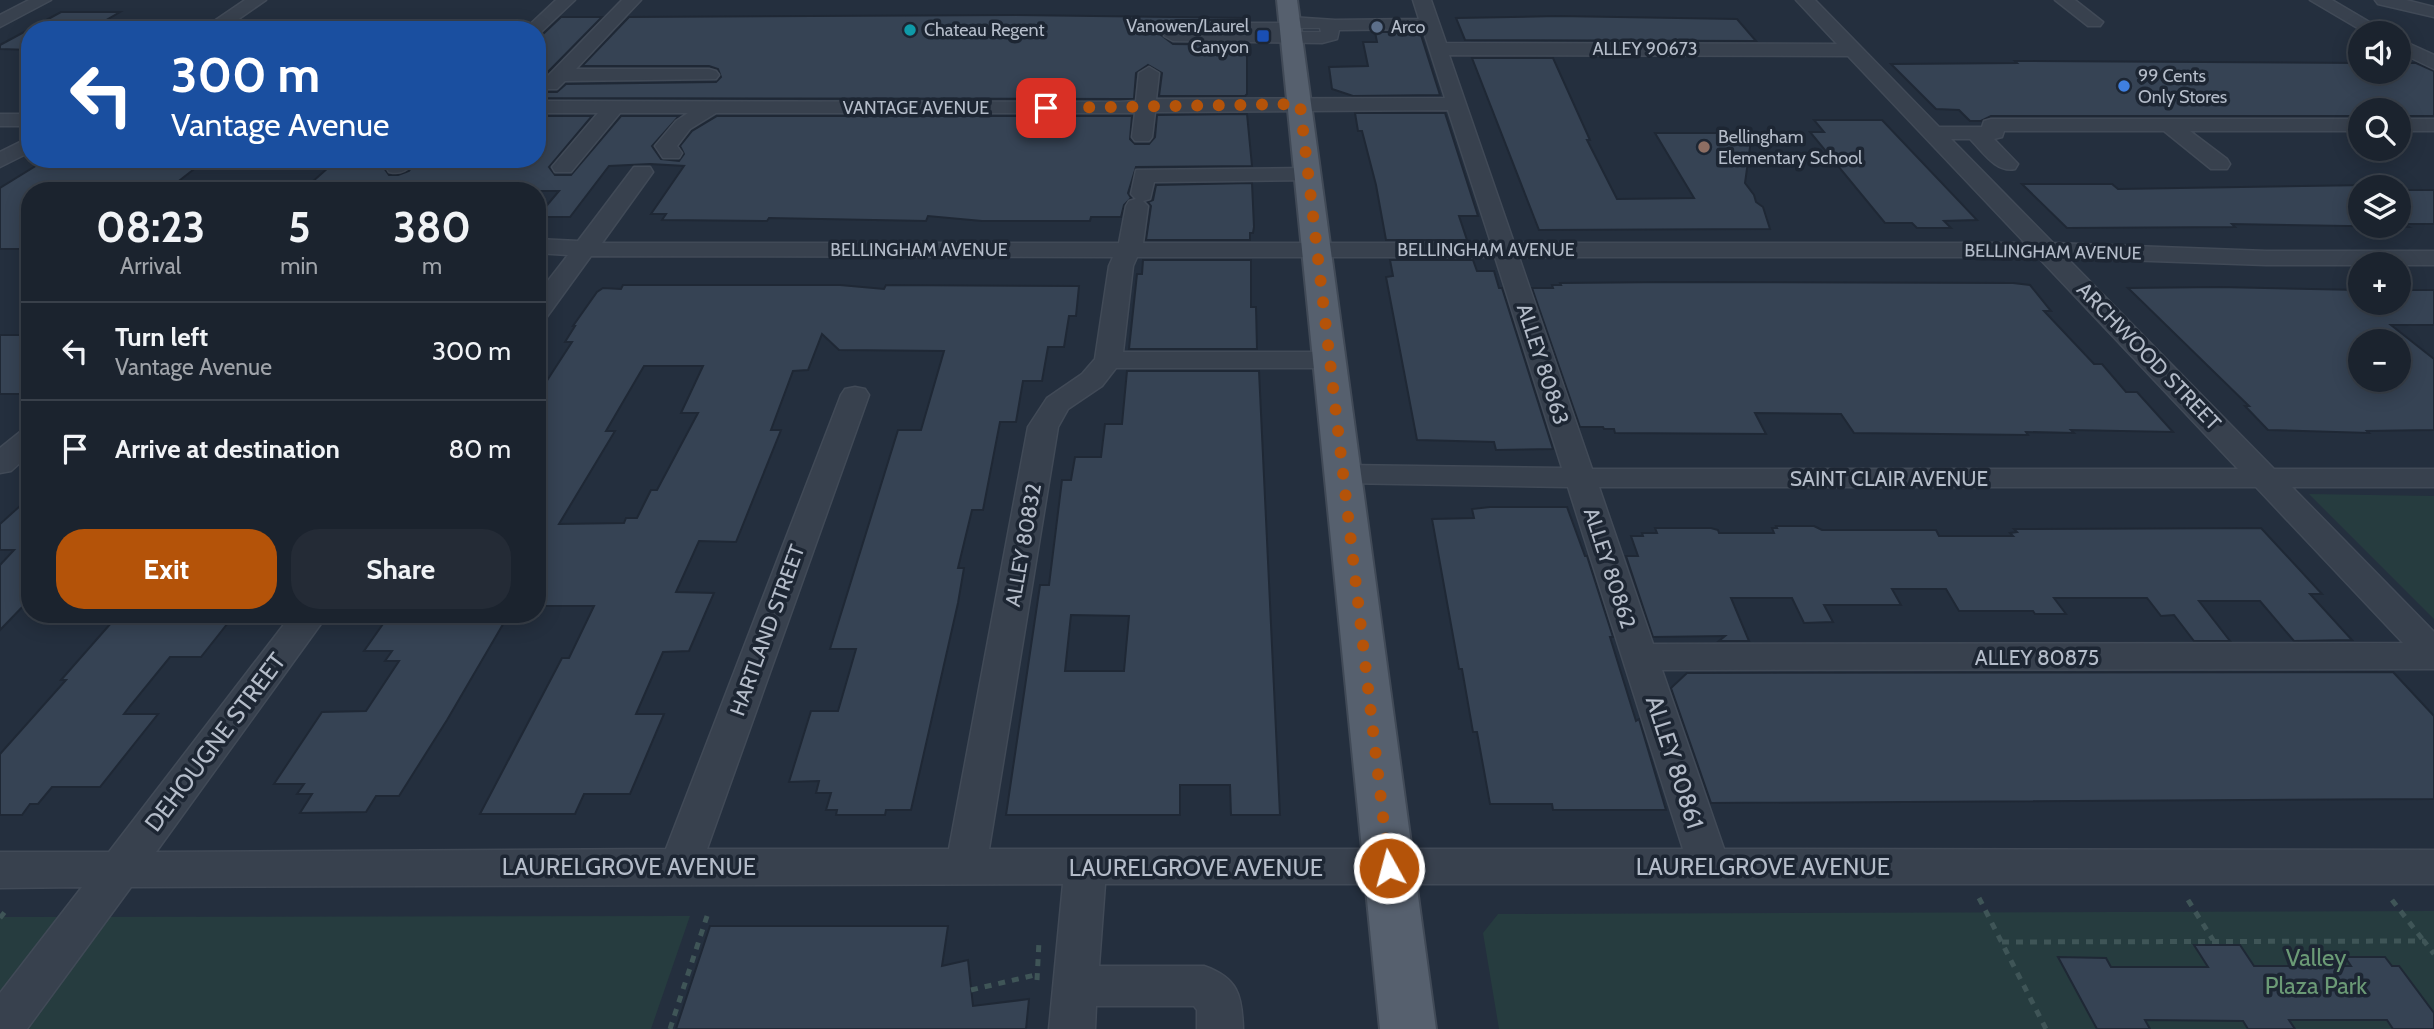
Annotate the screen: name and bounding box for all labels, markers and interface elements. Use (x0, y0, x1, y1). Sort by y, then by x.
place label: Vanowen/Laurel Canyon (1126, 15, 1250, 58)
place label: Arco (1391, 16, 1426, 38)
place label: Chateau Regent (924, 19, 1045, 41)
marker: Arco (1369, 19, 1385, 35)
map controls (2348, 21, 2411, 392)
button: sound (2348, 21, 2411, 84)
marker: Chateau Regent (902, 22, 918, 38)
marker: Vanowen/Laurel Canyon (1255, 28, 1271, 44)
street label: ALLEY 90673 (1592, 38, 1698, 60)
text: 300 m (171, 45, 320, 104)
icon: left (56, 49, 147, 140)
place label: 99 Cents Only Stores (2138, 65, 2227, 108)
pin (1016, 78, 1076, 138)
marker: 99 Cents Only Stores (2116, 78, 2132, 94)
icon: arrive (1027, 89, 1065, 127)
street label: VANTAGE AVENUE (843, 97, 989, 119)
button: search (2348, 98, 2411, 161)
text: Vantage Avenue (171, 105, 389, 144)
place label: Bellingham Elementary School (1718, 126, 1863, 169)
marker: Bellingham Elementary School (1696, 139, 1712, 155)
button: layers (2348, 175, 2411, 238)
text: 08:23 (96, 201, 205, 253)
text: 5 (288, 201, 311, 253)
text: 380 (393, 201, 471, 253)
street label: BELLINGHAM AVENUE (830, 239, 1008, 261)
street label: BELLINGHAM AVENUE (1397, 239, 1575, 261)
street label: BELLINGHAM AVENUE (1964, 239, 2142, 265)
text: Arrival (120, 252, 181, 280)
text: min (280, 252, 318, 280)
text: m (422, 252, 442, 280)
button: + (2348, 252, 2411, 315)
street label: ARCHWOOD STREET (2072, 277, 2226, 435)
street label: ALLEY 80863 (1512, 300, 1574, 428)
text: Turn left (115, 321, 208, 353)
button: − (2348, 329, 2411, 392)
icon: left (56, 332, 94, 370)
text: 300 m (432, 335, 511, 367)
text: Vantage Avenue (115, 353, 272, 381)
icon: arrive (56, 430, 94, 468)
text: Arrive at destination (115, 433, 340, 465)
text: 80 m (448, 433, 511, 465)
street label: SAINT CLAIR AVENUE (1790, 466, 1988, 491)
street label: ALLEY 80832 (1000, 481, 1046, 609)
street label: ALLEY 80862 (1579, 505, 1641, 631)
button: Exit (56, 529, 277, 609)
button: Share (291, 529, 511, 609)
street label: HARTLAND STREET (724, 541, 810, 719)
street label: ALLEY 80875 (1975, 645, 2099, 670)
street label: DEHOUGNE STREET (138, 647, 292, 837)
street label: ALLEY 80861 (1640, 692, 1710, 832)
position arrow (1352, 831, 1426, 905)
street label: LAURELGROVE AVENUE (502, 852, 756, 881)
street label: LAURELGROVE AVENUE (1636, 852, 1890, 881)
street label: LAURELGROVE AVENUE (1069, 853, 1323, 882)
park label: Valley Plaza Park (2265, 943, 2367, 1000)

